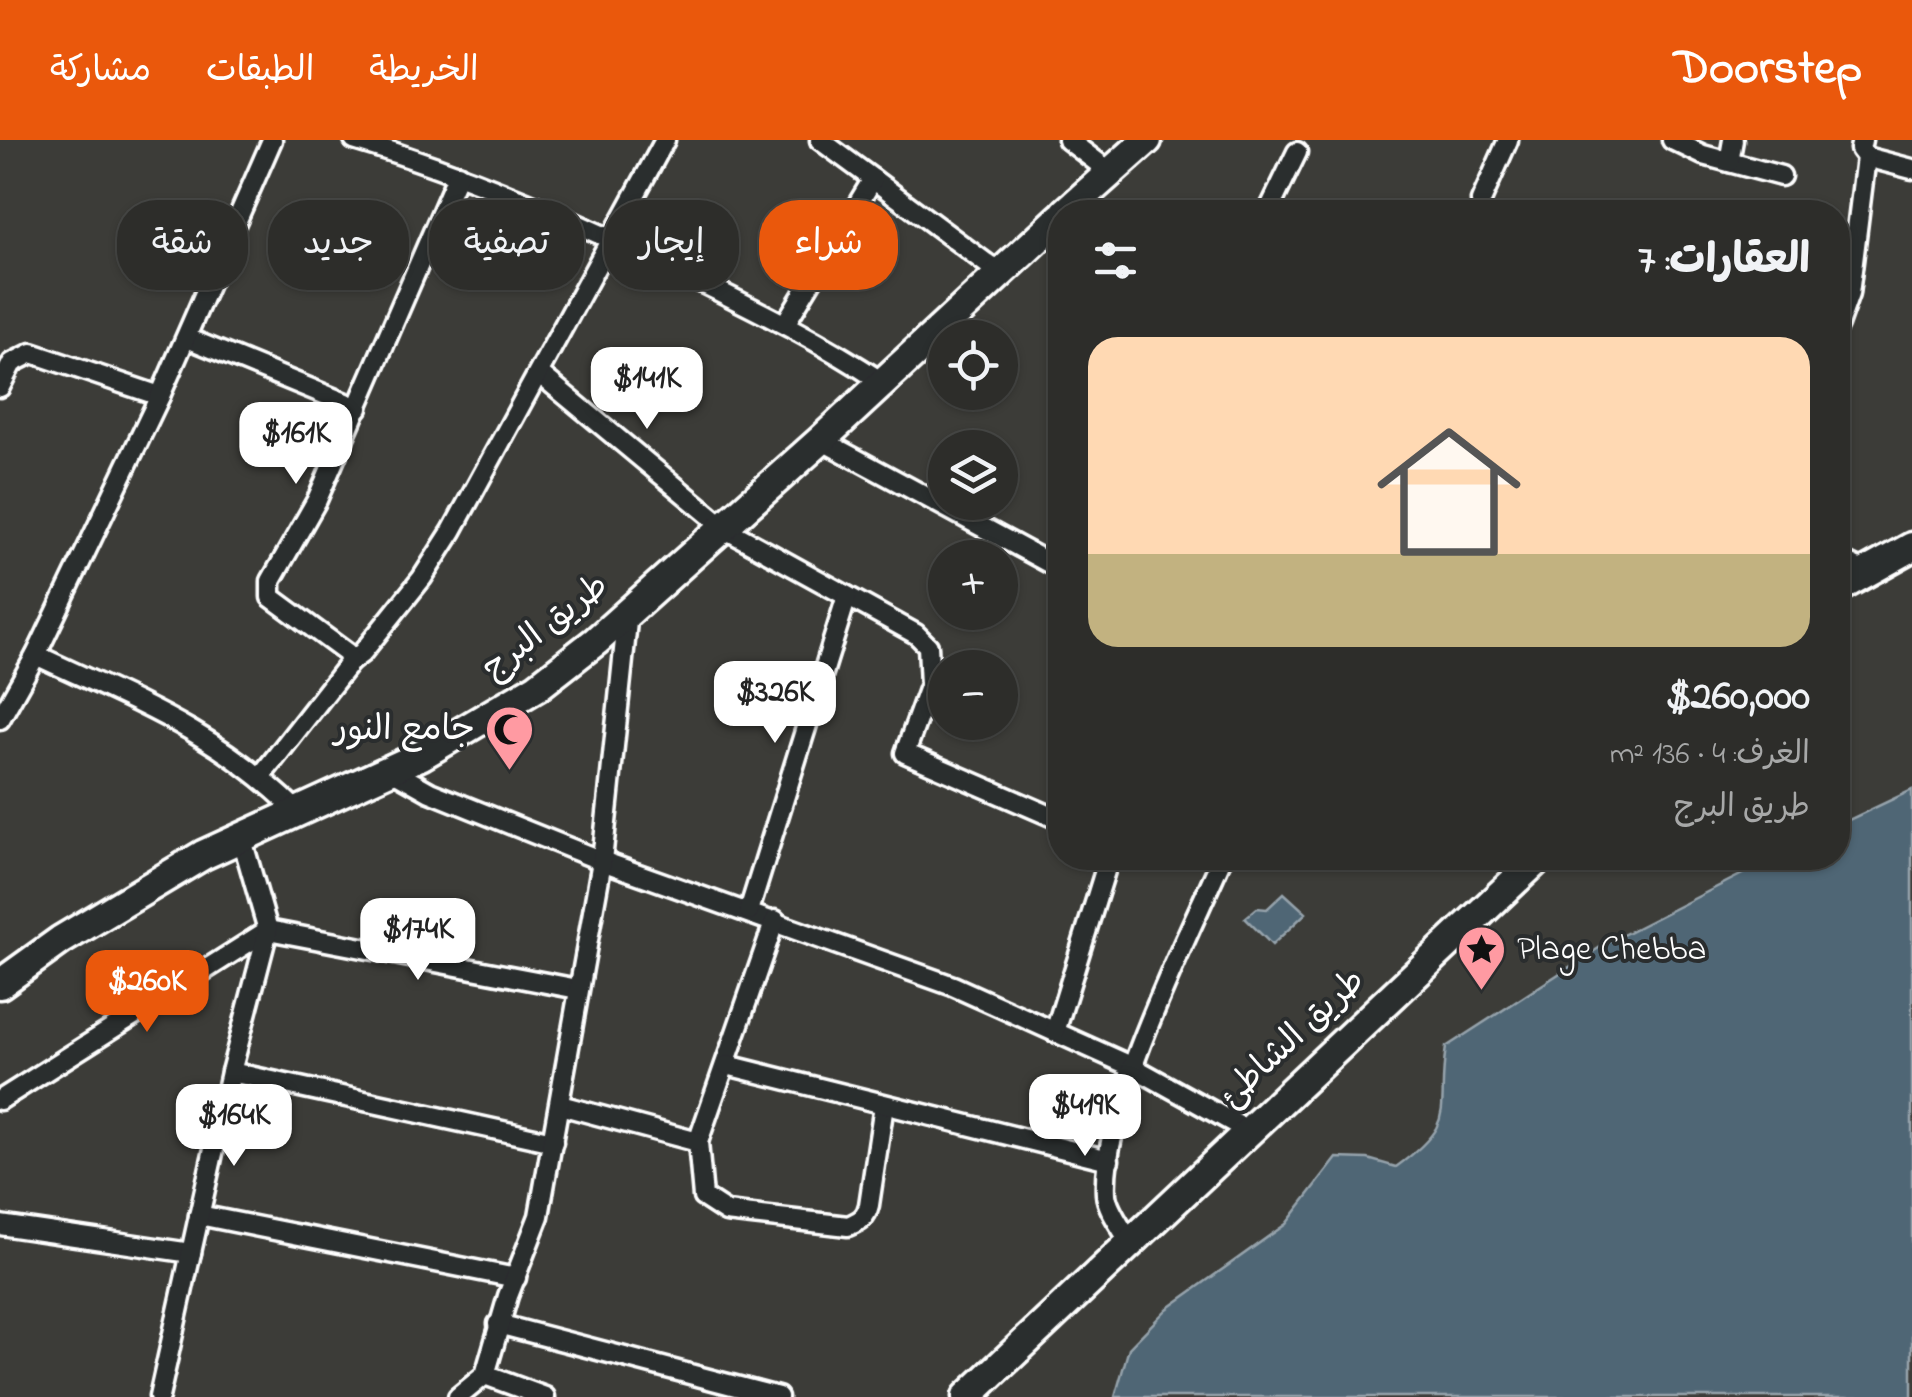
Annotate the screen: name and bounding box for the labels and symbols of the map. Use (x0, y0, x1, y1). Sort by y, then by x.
pin: $141K (577, 347, 717, 432)
pin: $161K (226, 402, 366, 487)
street label: طريق البرج (472, 562, 620, 694)
pin: $326K (705, 661, 845, 746)
mosque icon: جامع النور (484, 704, 536, 772)
place label: جامع النور (331, 705, 475, 756)
pin: $174K (348, 898, 488, 983)
place icon: Plage Chebba (1456, 924, 1508, 992)
place label: Plage Chebba (1517, 925, 1706, 976)
pin: $260K (77, 950, 217, 1035)
street label: طريق الشاطئ (1208, 957, 1378, 1121)
pin: $419K (1015, 1074, 1155, 1159)
pin: $164K (164, 1084, 304, 1169)

